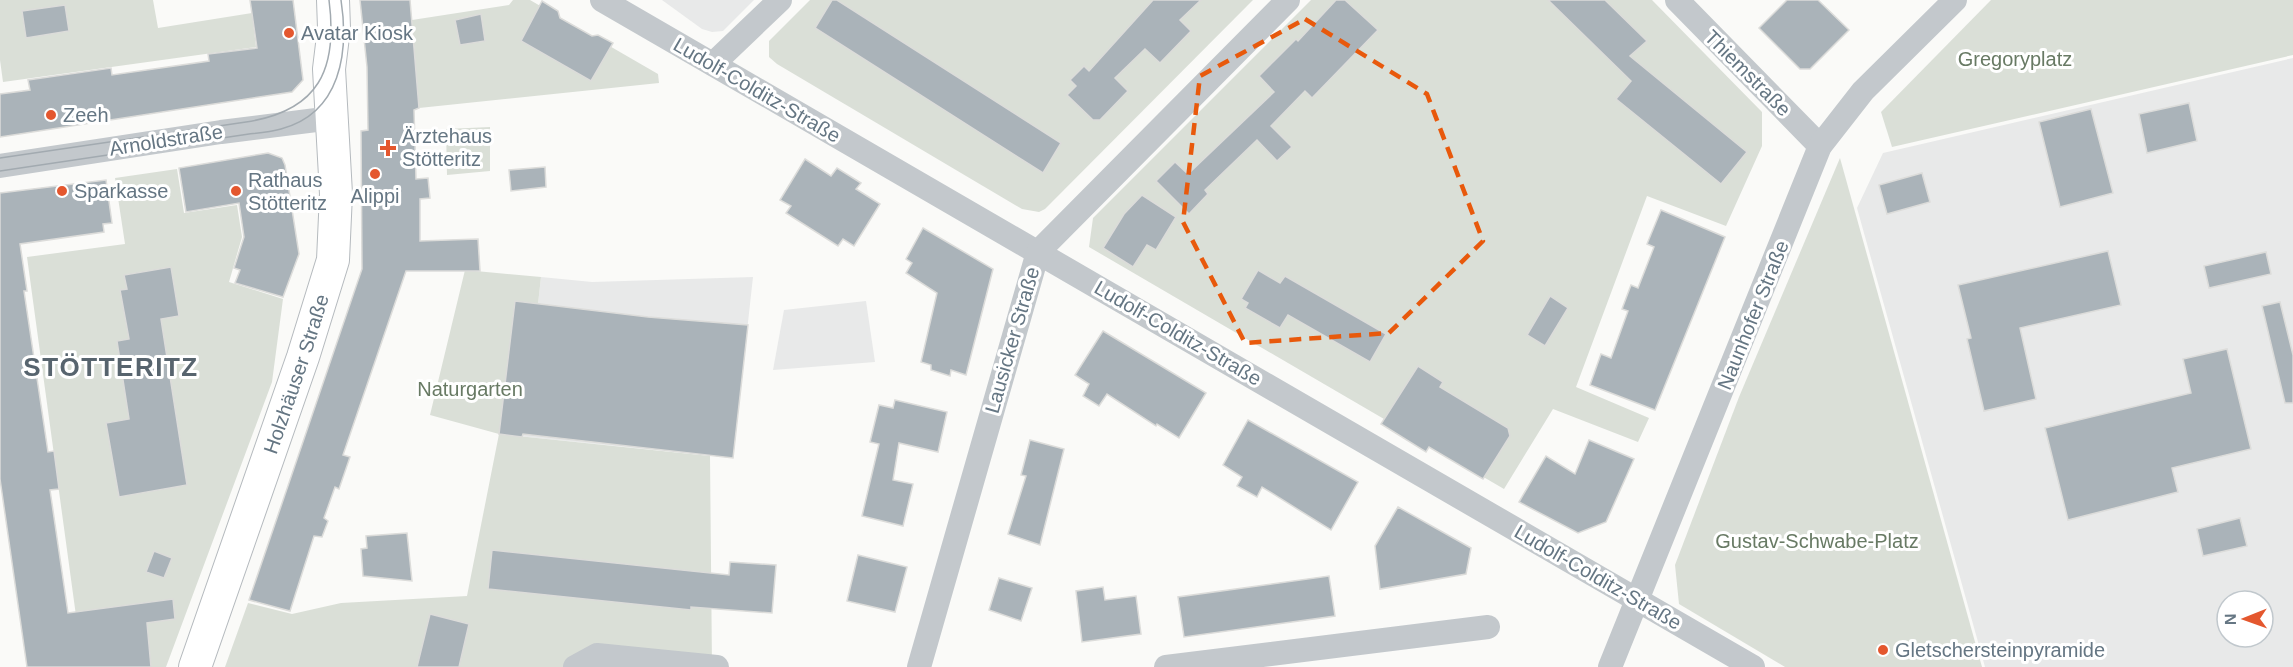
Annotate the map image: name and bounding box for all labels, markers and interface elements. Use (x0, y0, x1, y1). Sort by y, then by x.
place label: Avatar Kiosk (301, 22, 414, 44)
marker: Avatar Kiosk (282, 26, 296, 40)
street label: Thiemstraße (1701, 26, 1795, 120)
street label: Ludolf-Colditz-Straße (670, 33, 844, 147)
park label: Gregoryplatz (1958, 48, 2072, 70)
place label: Zeeh (63, 104, 109, 126)
marker: Zeeh (44, 108, 58, 122)
street label: Arnoldstraße (108, 120, 224, 160)
place label: Ärztehaus Stötteritz (402, 125, 492, 170)
marker: Ärztehaus Stötteritz (379, 139, 397, 157)
marker: Alippi (368, 167, 382, 181)
place label: Rathaus Stötteritz (248, 169, 327, 214)
place label: Sparkasse (74, 180, 169, 202)
marker: Sparkasse (55, 184, 69, 198)
marker: Rathaus Stötteritz (229, 184, 243, 198)
place label: Alippi (351, 185, 399, 207)
street label: Naunhofer Straße (1713, 237, 1793, 393)
street label: Lausicker Straße (981, 264, 1043, 416)
street label: Ludolf-Colditz-Straße (1091, 276, 1265, 390)
street label: Holzhäuser Straße (259, 292, 333, 457)
district label: STÖTTERITZ (23, 352, 199, 382)
park label: Naturgarten (417, 378, 523, 400)
street label: Ludolf-Colditz-Straße (1511, 520, 1685, 634)
park label: Gustav-Schwabe-Platz (1715, 530, 1919, 552)
north arrow (2215, 589, 2275, 649)
text: N (2222, 613, 2239, 625)
place label: Gletschersteinpyramide (1895, 639, 2105, 661)
marker: Gletschersteinpyramide (1876, 643, 1890, 657)

